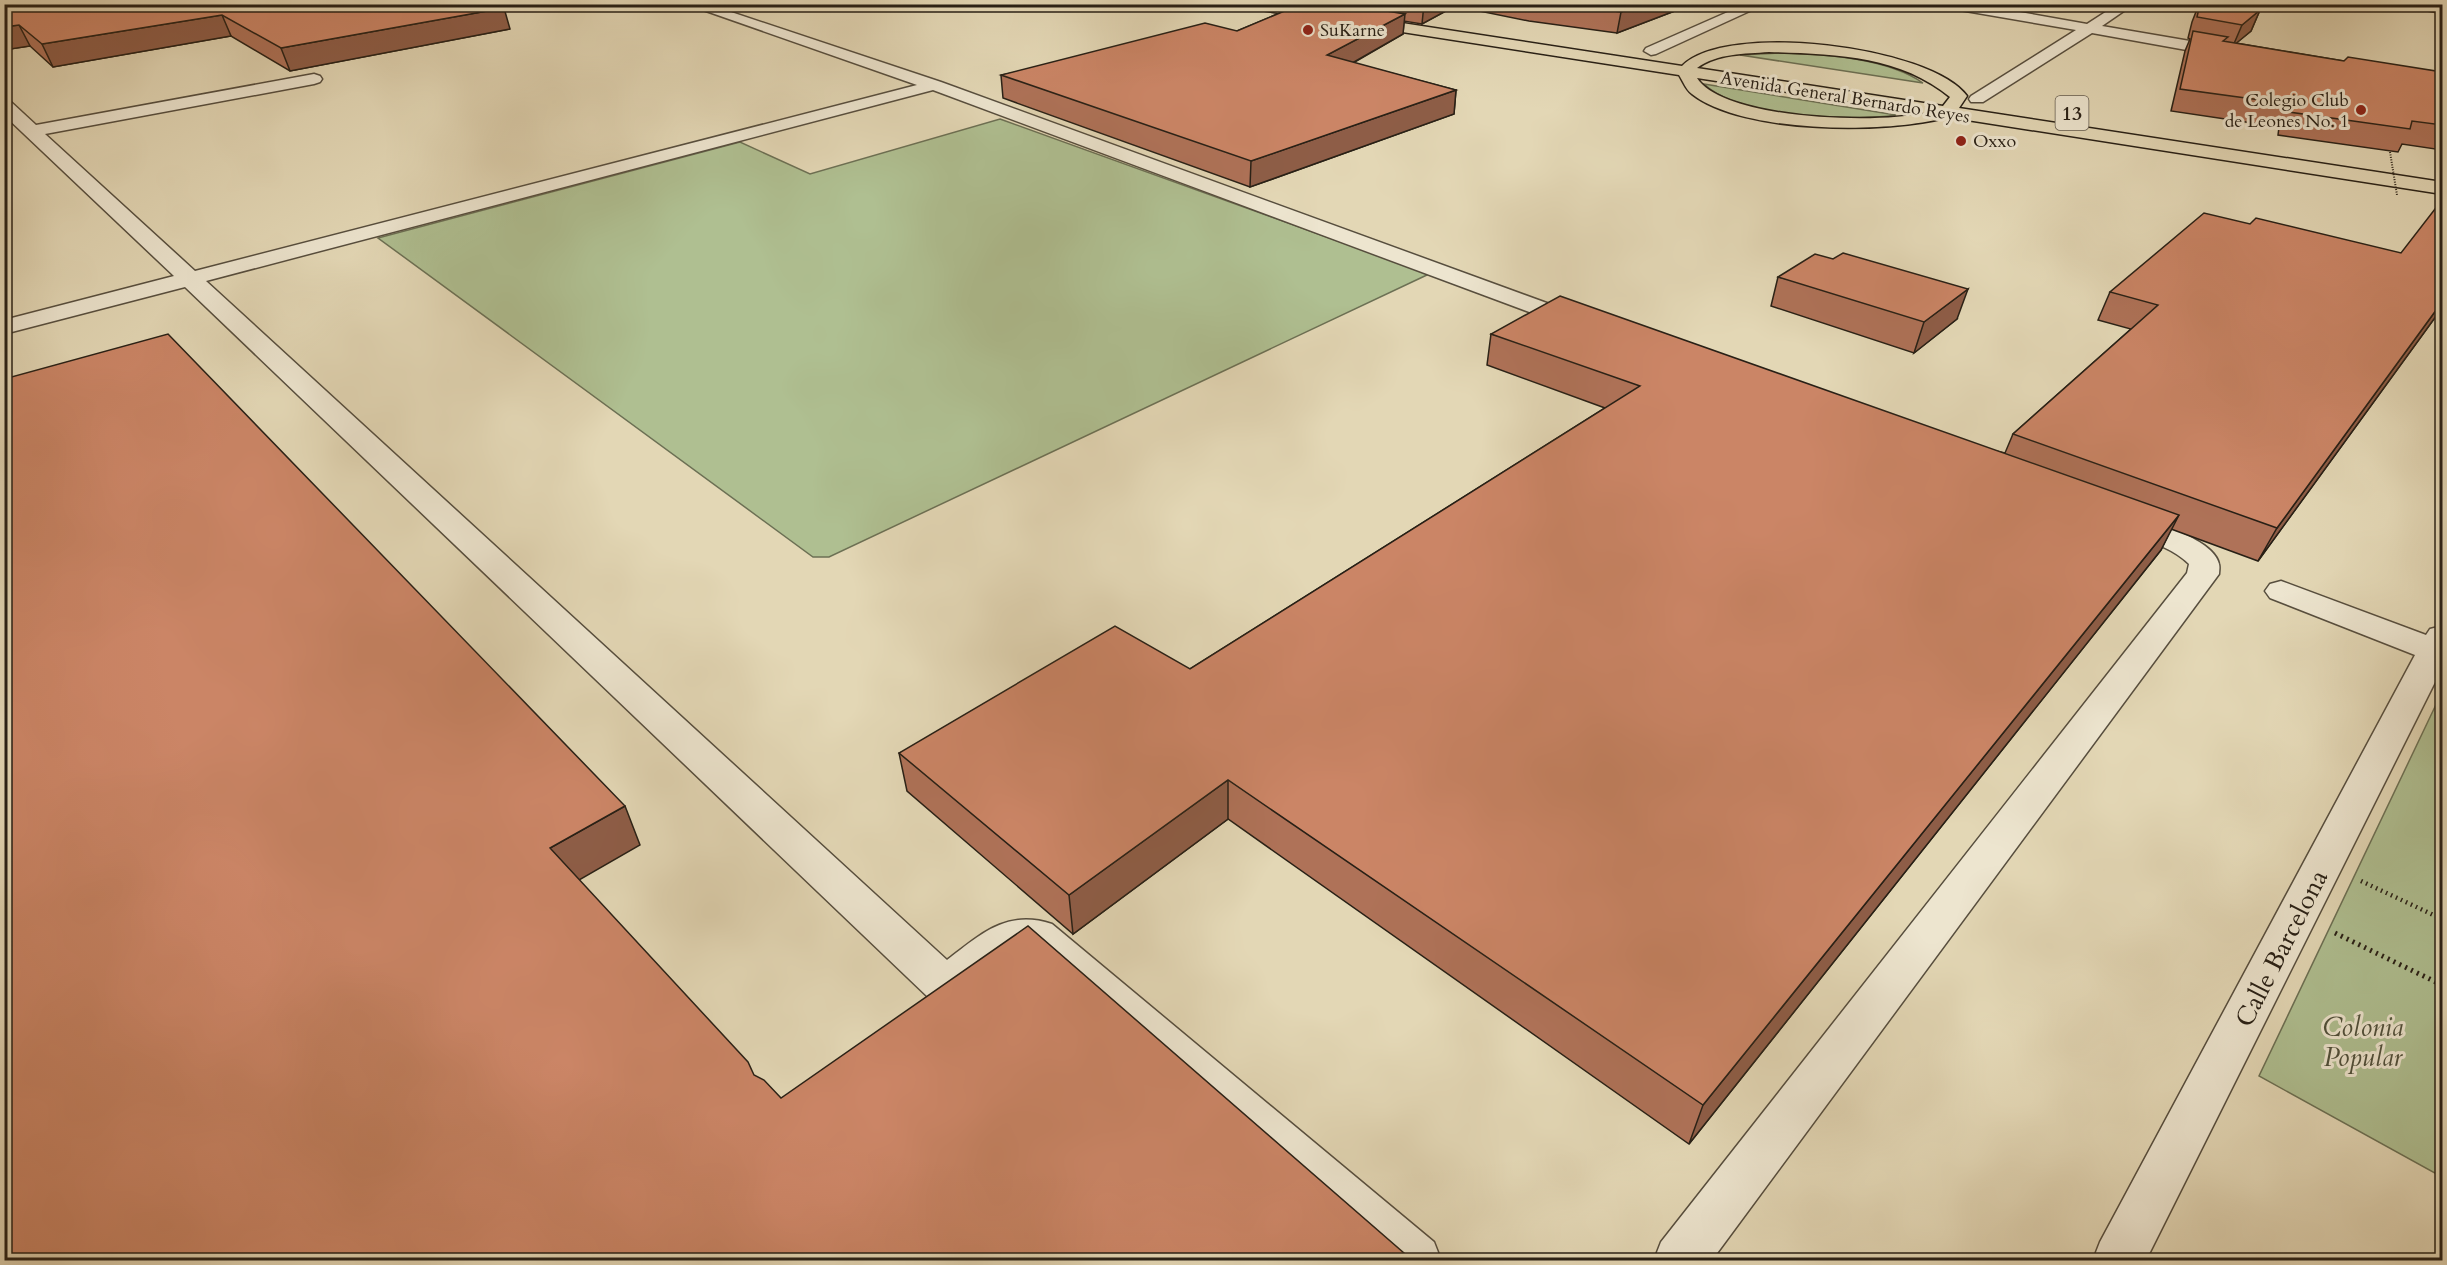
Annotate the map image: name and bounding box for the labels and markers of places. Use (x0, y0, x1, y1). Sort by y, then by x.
place label: SuKarne (1320, 18, 1385, 43)
marker: SuKarne (1301, 23, 1315, 37)
place label: Colegio Club de Leones No. 1 (2225, 88, 2349, 134)
marker: Colegio Club de Leones No. 1 (2354, 103, 2368, 117)
place label: Oxxo (1973, 129, 2016, 154)
marker: Oxxo (1954, 134, 1968, 148)

